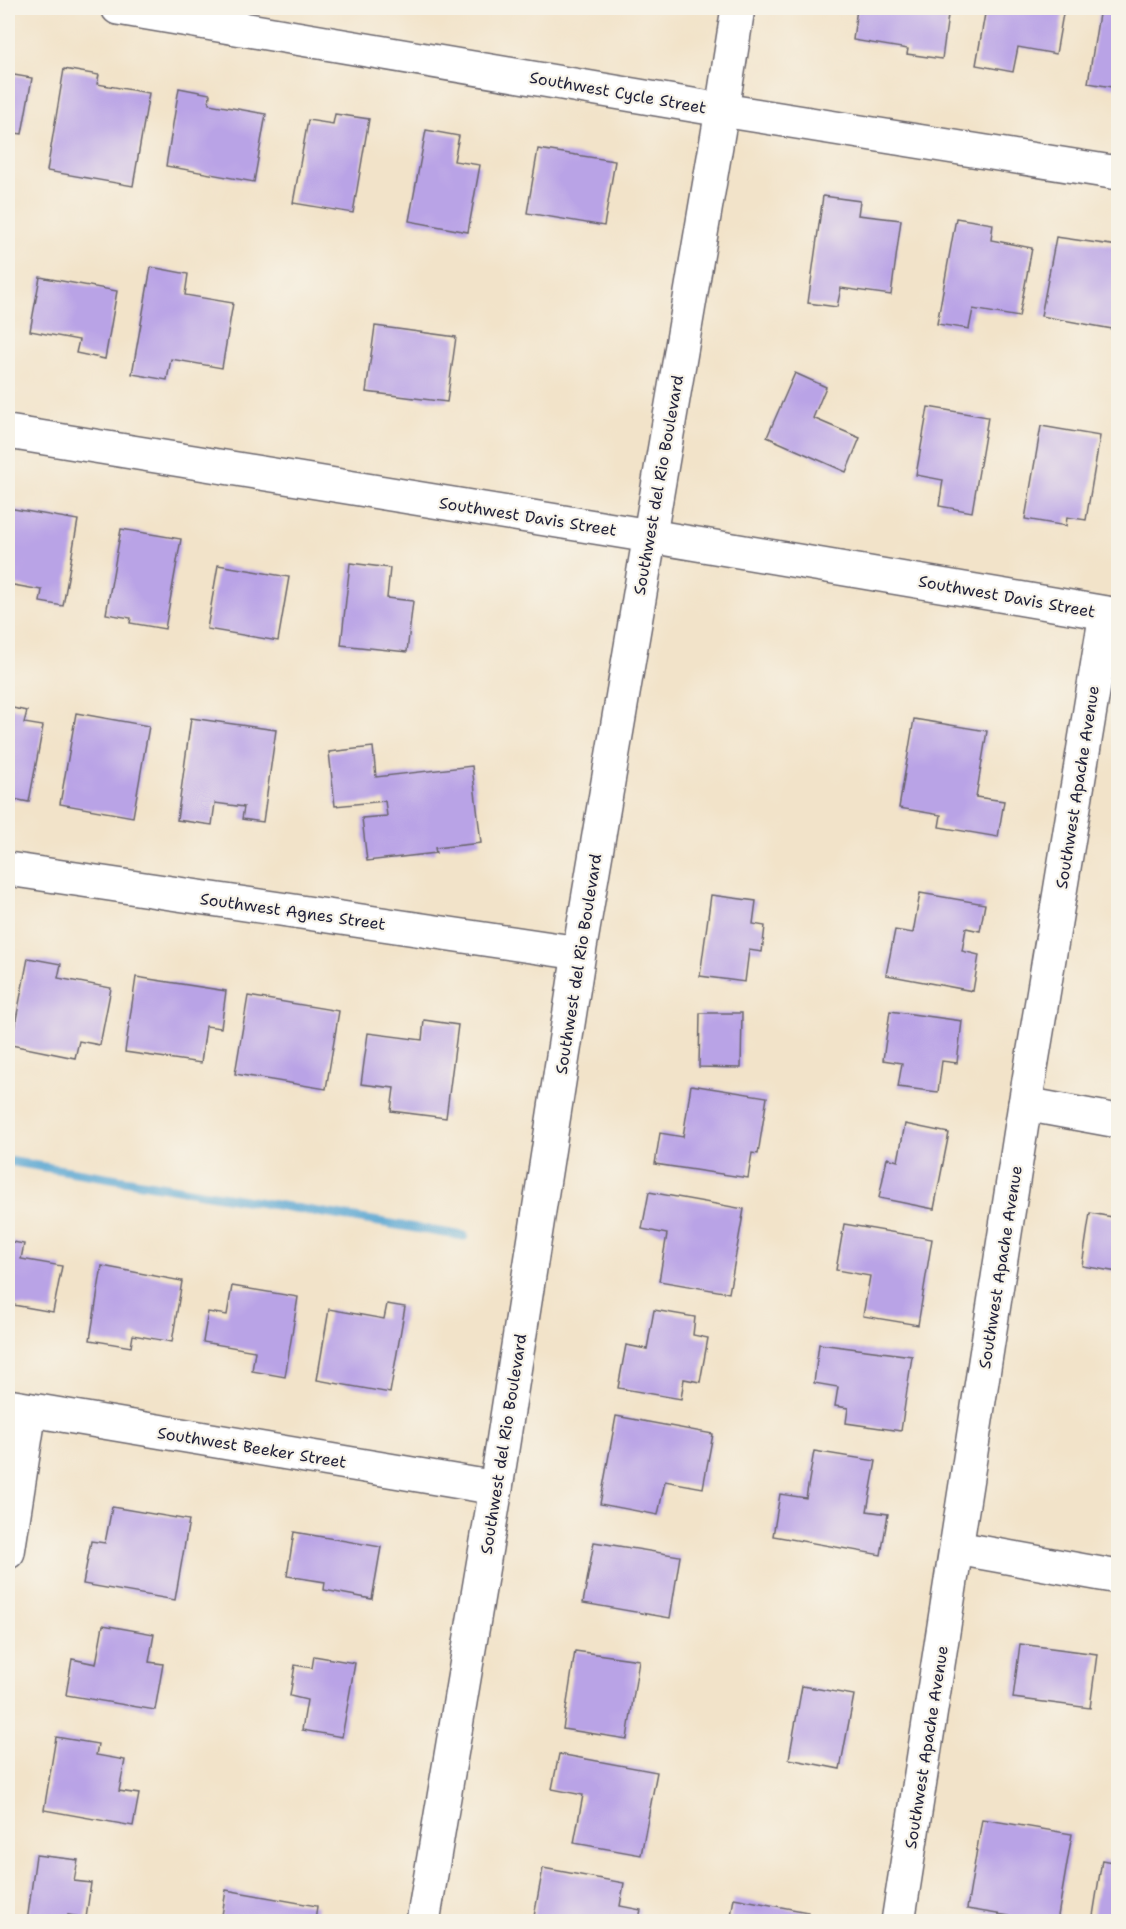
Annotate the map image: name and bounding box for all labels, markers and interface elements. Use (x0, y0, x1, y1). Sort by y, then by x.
street label: Southwest Cycle Street (528, 67, 708, 118)
street label: Southwest del Rio Boulevard (629, 373, 688, 597)
street label: Southwest Davis Street (438, 492, 618, 541)
street label: Southwest Davis Street (917, 571, 1097, 622)
street label: Southwest Apache Avenue (1051, 684, 1104, 890)
street label: Southwest del Rio Boulevard (551, 852, 606, 1076)
street label: Southwest Agnes Street (199, 888, 387, 935)
street label: Southwest Apache Avenue (974, 1164, 1027, 1370)
street label: Southwest del Rio Boulevard (476, 1332, 531, 1556)
street label: Southwest Beeker Street (156, 1422, 348, 1473)
street label: Southwest Apache Avenue (900, 1644, 953, 1850)

